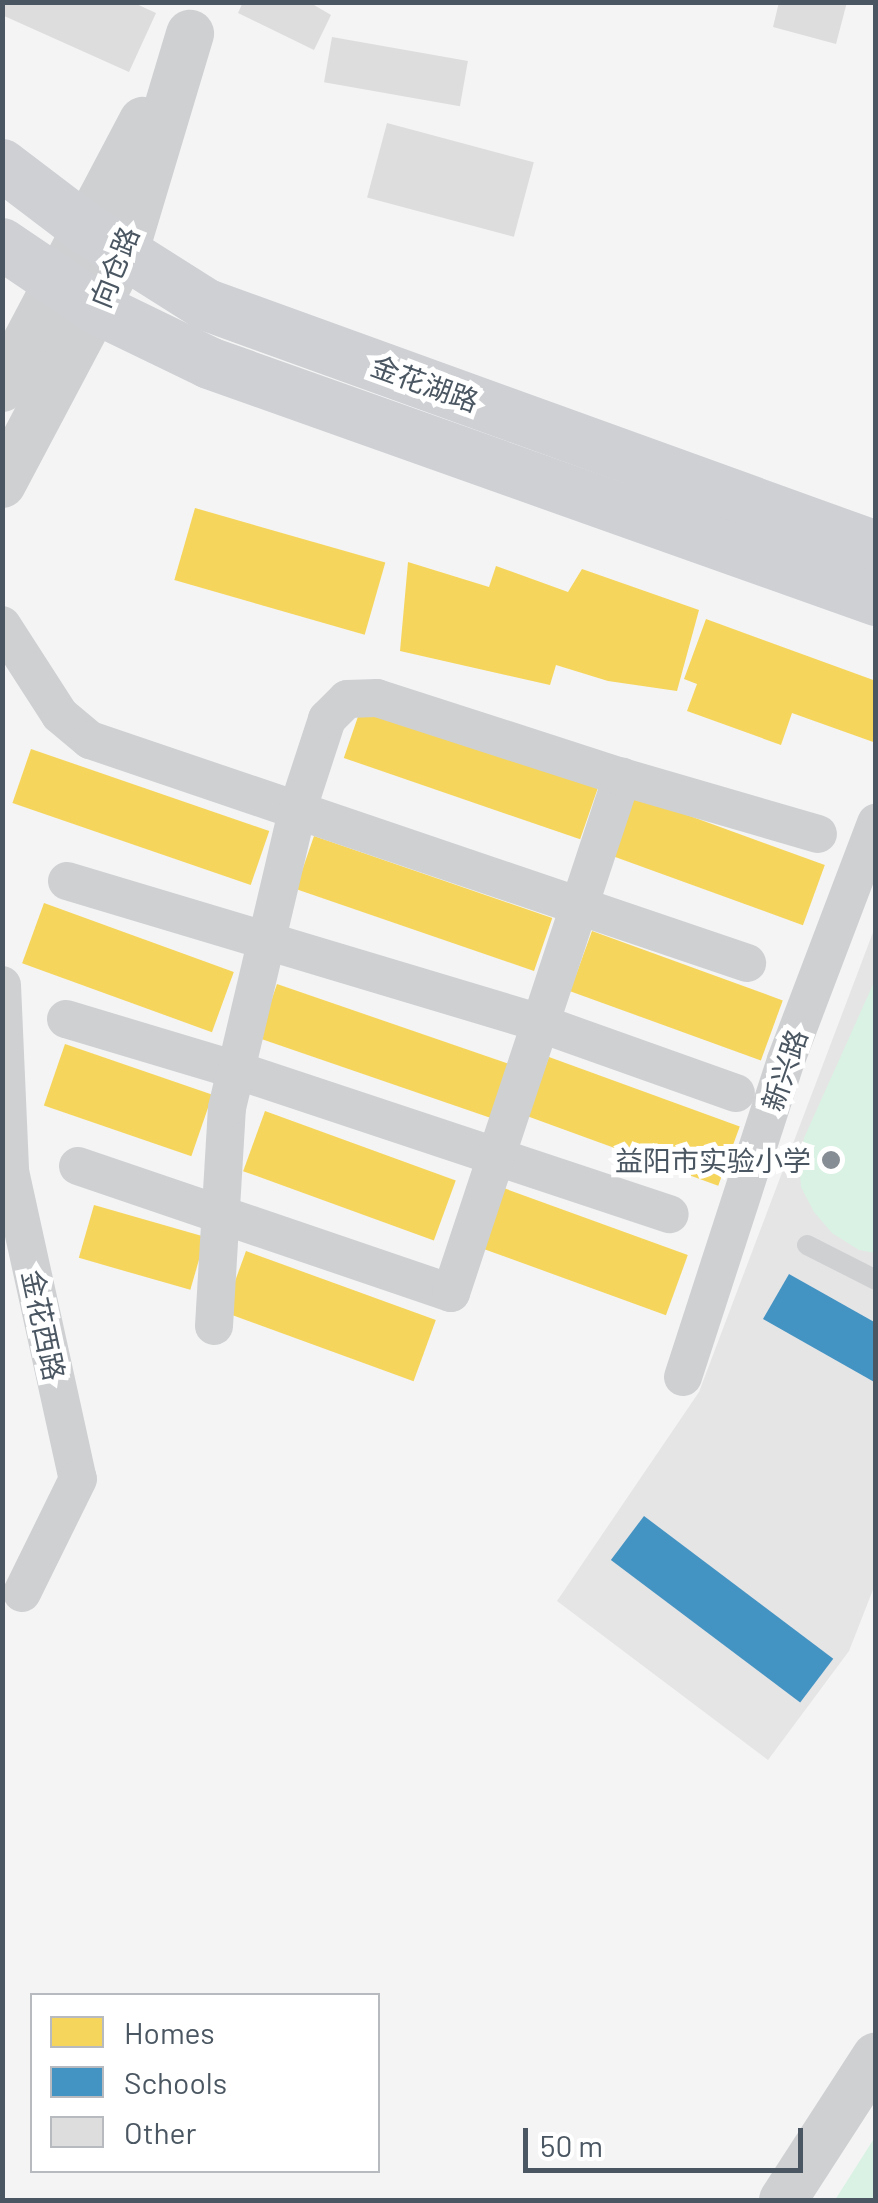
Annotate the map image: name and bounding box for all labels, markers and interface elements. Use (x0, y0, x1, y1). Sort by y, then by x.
street label: 向仓路 (83, 222, 145, 312)
street label: 金花湖路 (367, 348, 483, 418)
street label: 新兴路 (754, 1025, 814, 1115)
place label: 益阳市实验小学 (615, 1143, 811, 1177)
marker: 益阳市实验小学 (820, 1149, 842, 1171)
street label: 金花西路 (16, 1267, 72, 1383)
legend (30, 1993, 380, 2173)
text: Homes (124, 2014, 215, 2050)
text: Schools (124, 2064, 227, 2100)
scale bar (528, 2108, 808, 2170)
text: Other (124, 2114, 196, 2150)
text: 50 m (540, 2127, 603, 2163)

